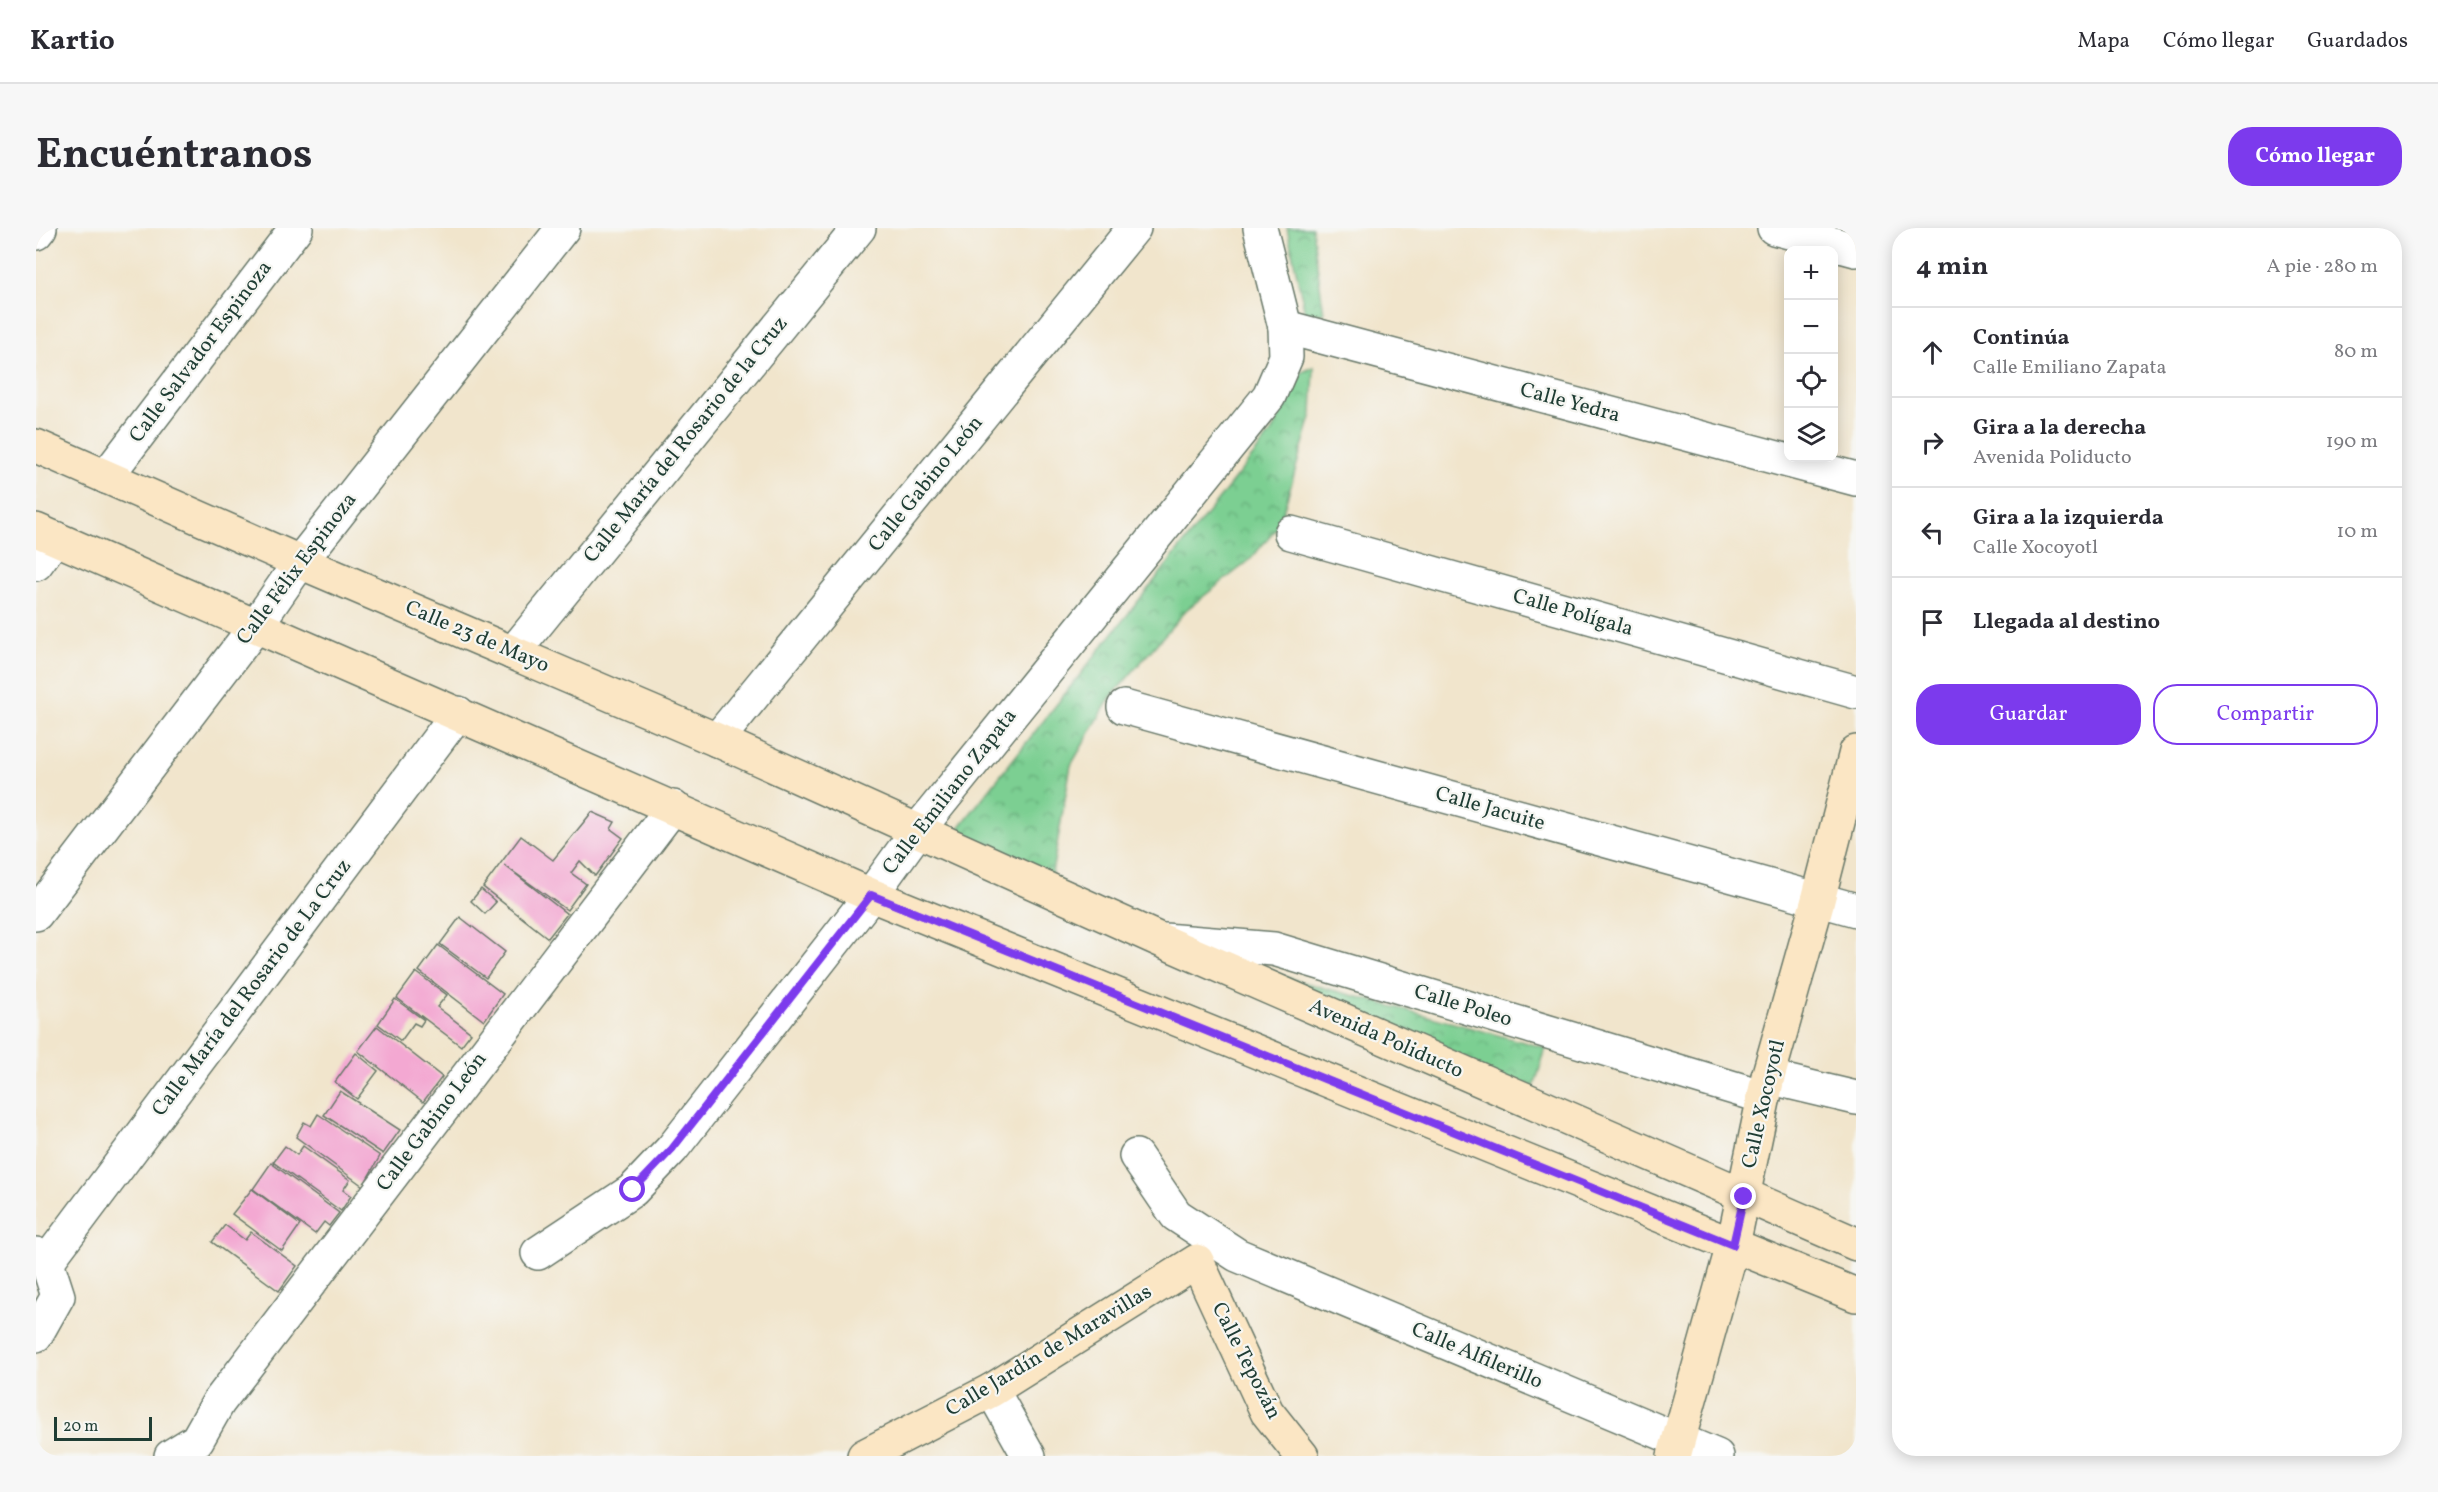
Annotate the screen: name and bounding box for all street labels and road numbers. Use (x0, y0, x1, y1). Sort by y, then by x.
street label: Calle Salvador Espinoza (123, 255, 279, 449)
street label: Calle María del Rosario de la Cruz (577, 310, 795, 570)
street label: Calle Yedra (1517, 376, 1623, 430)
street label: Calle Gabino León (862, 410, 990, 558)
street label: Calle Félix Espinoza (230, 487, 364, 651)
street label: Calle Polígala (1509, 582, 1637, 644)
street label: Calle 23 de Mayo (400, 594, 554, 680)
street label: Calle Emiliano Zapata (876, 703, 1024, 881)
street label: Calle Jacuite (1432, 779, 1548, 839)
street label: Calle María del Rosario de La Cruz (146, 853, 358, 1123)
street label: Calle Poleo (1410, 977, 1516, 1035)
street label: Avenida Poliducto (1304, 992, 1468, 1086)
street label: Calle Xocoyotl (1735, 1037, 1793, 1171)
street label: Calle Gabino León (370, 1046, 494, 1198)
street label: Calle Jardín de Maravillas (940, 1278, 1158, 1424)
street label: Calle Tepozán (1204, 1298, 1288, 1424)
street label: Calle Alfilerillo (1407, 1315, 1547, 1397)

